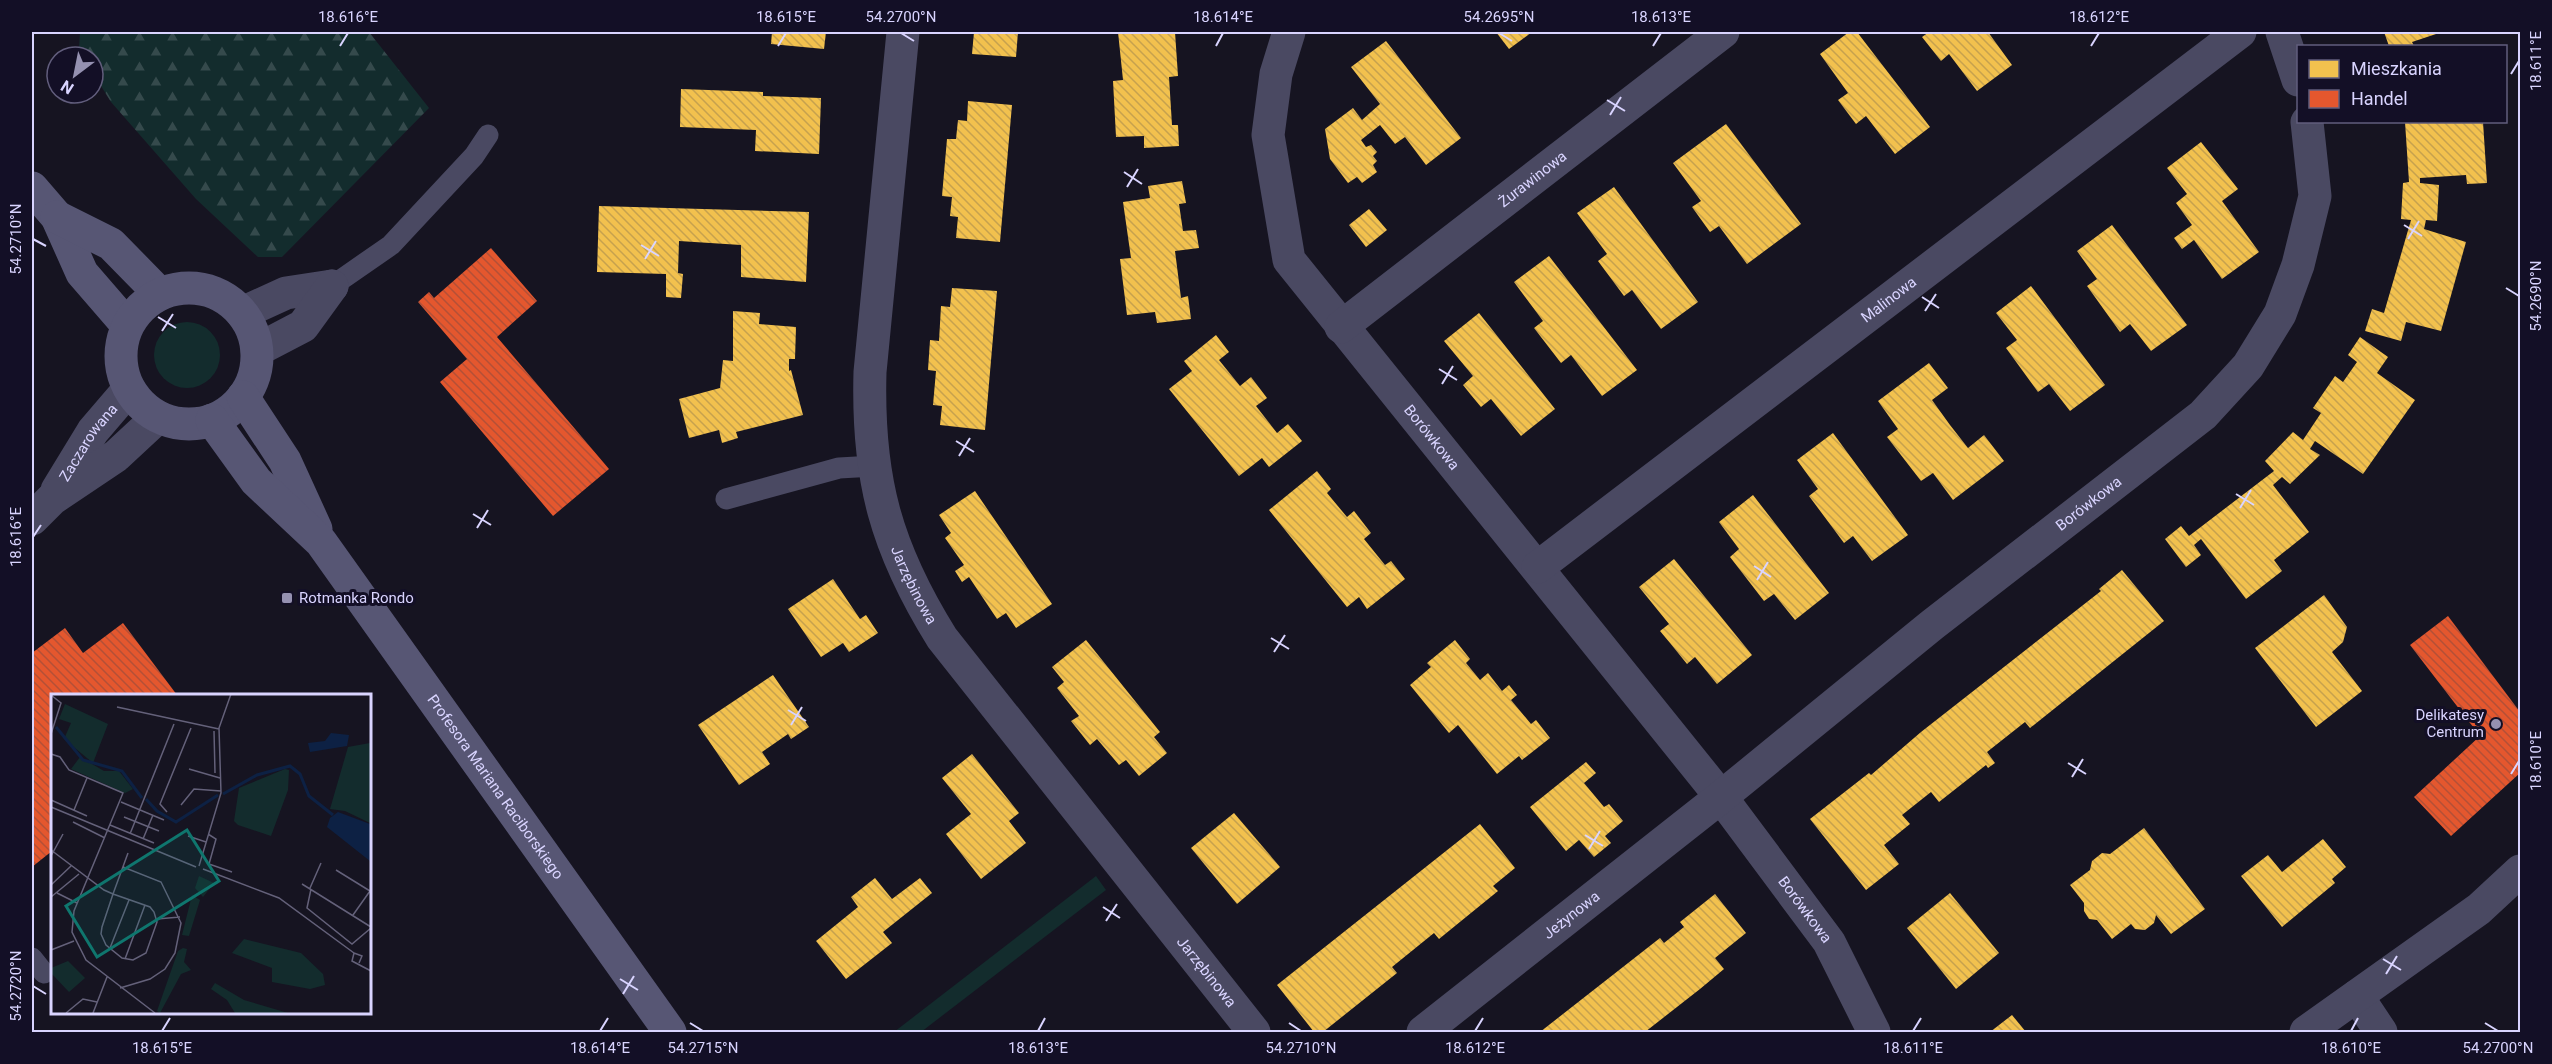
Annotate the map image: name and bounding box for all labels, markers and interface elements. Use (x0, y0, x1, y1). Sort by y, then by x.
text: 18.616°E (318, 8, 379, 26)
text: 18.615°E (756, 8, 817, 26)
text: 54.2700°N (866, 8, 936, 26)
text: 18.614°E (1193, 8, 1254, 26)
text: 54.2695°N (1464, 8, 1534, 26)
text: 18.613°E (1631, 8, 1692, 26)
text: 18.612°E (2069, 8, 2130, 26)
text: 18.611°E (2527, 30, 2545, 91)
north arrow (45, 45, 105, 105)
legend (2297, 45, 2507, 123)
text: Mieszkania (2351, 58, 2442, 79)
text: N (57, 76, 77, 98)
text: Handel (2351, 88, 2408, 109)
street label: Żurawinowa (1495, 147, 1570, 211)
text: 54.2710°N (7, 204, 25, 274)
text: 54.2690°N (2527, 261, 2545, 331)
street label: Malinowa (1857, 273, 1920, 327)
street label: Zaczarowana (56, 400, 121, 484)
street label: Borówkowa (1400, 401, 1463, 474)
street label: Borówkowa (2052, 472, 2125, 535)
text: 18.616°E (7, 506, 25, 567)
street label: Jarzębinowa (887, 543, 941, 628)
place label: Rotmanka Rondo (299, 589, 414, 607)
marker: Rotmanka Rondo (280, 591, 294, 605)
street label: Profesora Mariana Raciborskiego (424, 691, 567, 883)
inset map (51, 694, 370, 1013)
place label: Delikatesy Centrum (2415, 706, 2484, 741)
marker: Delikatesy Centrum (2489, 717, 2503, 731)
text: 18.610°E (2527, 730, 2545, 791)
street label: Borówkowa (1774, 873, 1836, 947)
street label: Jeżynowa (1539, 887, 1603, 943)
street label: Jarzębinowa (1173, 933, 1240, 1011)
text: 54.2720°N (7, 951, 25, 1021)
text: 18.615°E (132, 1039, 193, 1057)
text: 18.614°E (570, 1039, 631, 1057)
text: 54.2715°N (668, 1039, 738, 1057)
text: 18.613°E (1008, 1039, 1069, 1057)
text: 54.2710°N (1266, 1039, 1336, 1057)
text: 18.612°E (1445, 1039, 1506, 1057)
text: 18.611°E (1883, 1039, 1944, 1057)
text: 18.610°E (2321, 1039, 2382, 1057)
text: 54.2700°N (2463, 1039, 2533, 1057)

